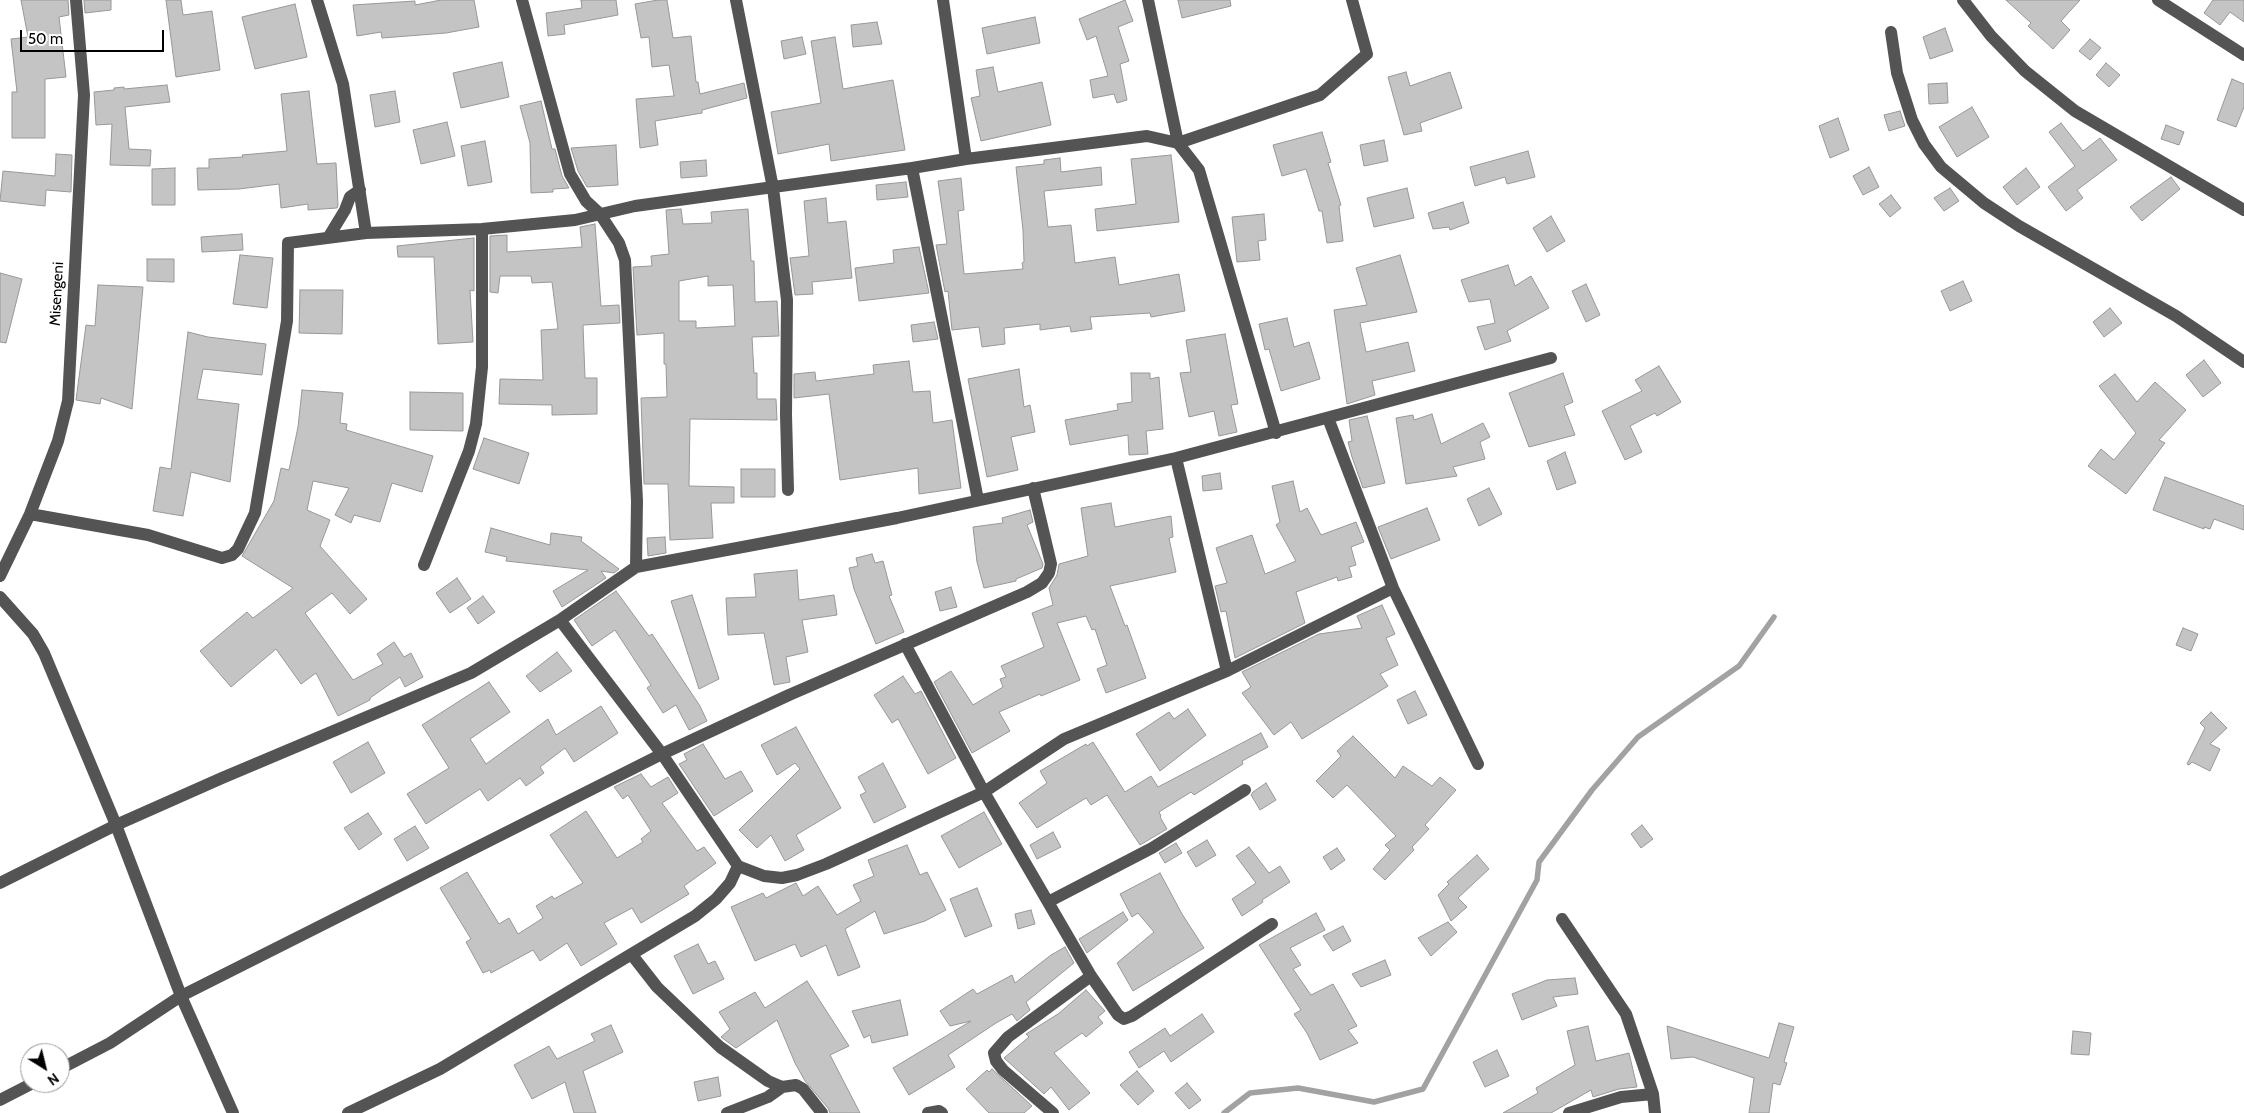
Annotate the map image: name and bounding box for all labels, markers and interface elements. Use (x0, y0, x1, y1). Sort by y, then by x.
scale bar (22, 20, 166, 52)
text: 50 m (28, 30, 63, 48)
street label: Misengeni (46, 261, 68, 327)
north arrow (20, 1043, 70, 1093)
text: N (44, 1069, 63, 1090)

